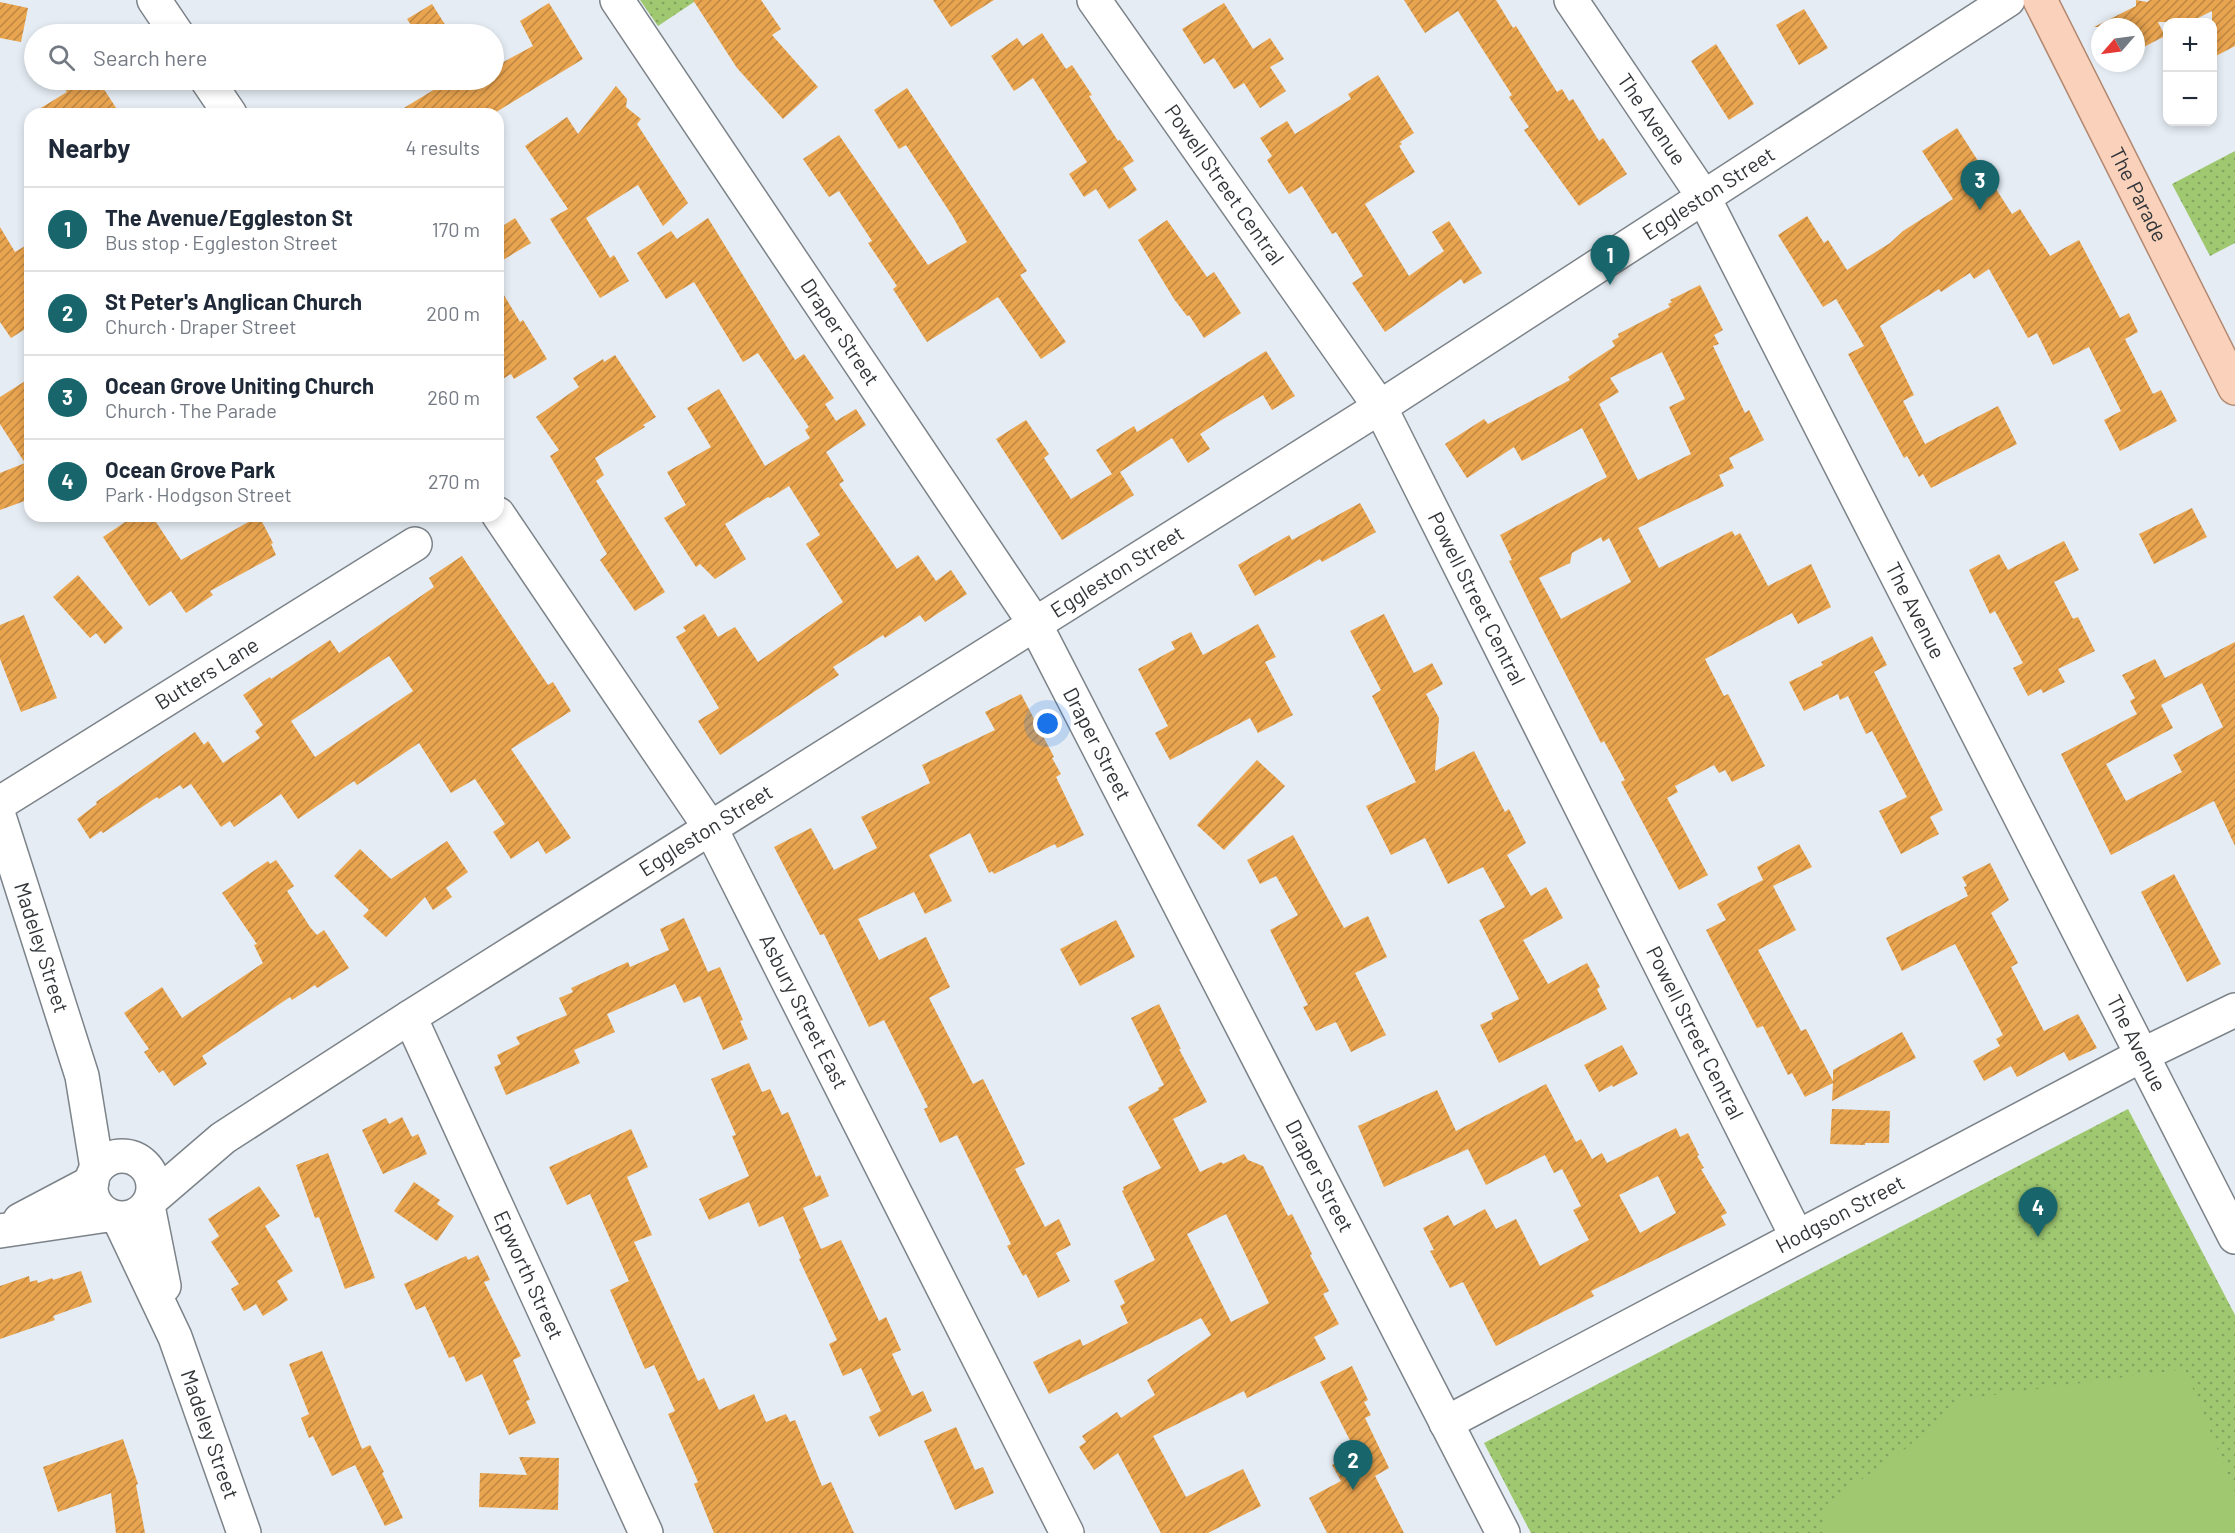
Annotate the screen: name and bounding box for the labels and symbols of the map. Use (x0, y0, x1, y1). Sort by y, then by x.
north arrow (2091, 18, 2145, 72)
street label: The Avenue (1613, 68, 1692, 169)
street label: Powell Street Central (1160, 99, 1290, 269)
street label: Eggleston Street (1637, 141, 1779, 245)
street label: The Parade (2105, 143, 2173, 246)
pin: 3 (1960, 160, 2000, 210)
pin: 1 (1590, 236, 1630, 285)
street label: Draper Street (796, 273, 886, 390)
street label: Powell Street Central (1424, 507, 1532, 689)
street label: Eggleston Street (1045, 520, 1188, 622)
street label: The Avenue (1881, 557, 1951, 663)
street label: Butters Lane (150, 631, 263, 714)
street label: Draper Street (1059, 683, 1137, 804)
your location (1033, 709, 1062, 738)
street label: Eggleston Street (634, 778, 777, 881)
street label: Madeley Street (10, 879, 75, 1015)
street label: Asbury Street East (755, 929, 854, 1093)
street label: Powell Street Central (1642, 942, 1750, 1123)
street label: The Avenue (2102, 990, 2173, 1095)
street label: Draper Street (1281, 1115, 1360, 1236)
street label: Hodgson Street (1771, 1169, 1908, 1257)
pin: 4 (2018, 1188, 2058, 1237)
street label: Epworth Street (489, 1206, 570, 1343)
street label: Madeley Street (176, 1366, 245, 1502)
pin: 2 (1334, 1440, 1372, 1490)

